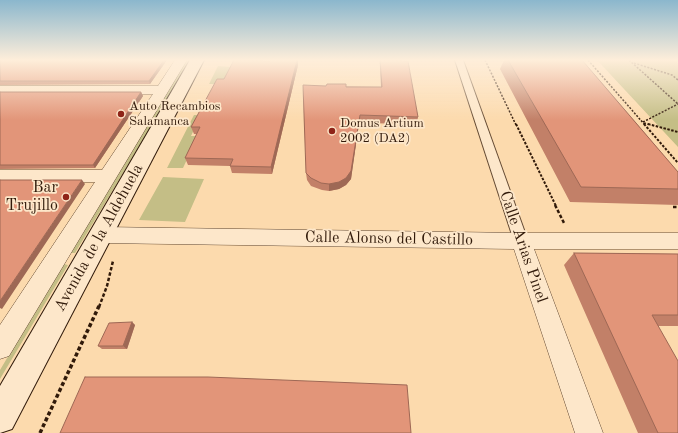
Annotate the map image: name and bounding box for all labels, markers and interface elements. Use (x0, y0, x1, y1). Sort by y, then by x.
place label: Auto Recambios Salamanca (129, 99, 220, 130)
marker: Auto Recambios Salamanca (116, 109, 126, 119)
place label: Domus Artium 2002 (DA2) (340, 116, 424, 147)
marker: Domus Artium 2002 (DA2) (327, 126, 337, 136)
street label: Avenida de la Aldehuela (50, 161, 148, 315)
place label: Bar Trujillo (5, 178, 58, 216)
street label: Calle Arias Pinel (495, 189, 551, 305)
marker: Bar Trujillo (61, 192, 71, 202)
street label: Calle Alonso del Castillo (305, 228, 473, 250)

